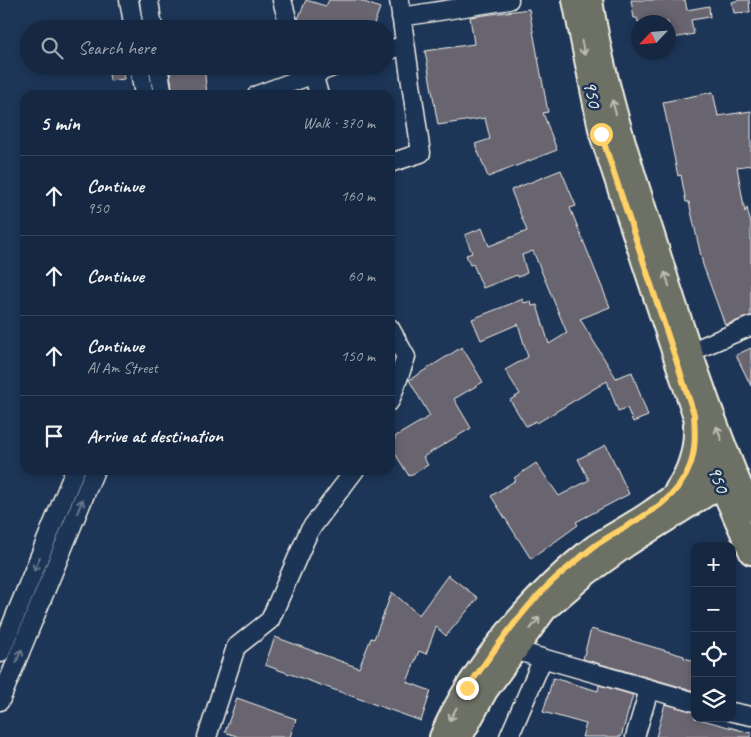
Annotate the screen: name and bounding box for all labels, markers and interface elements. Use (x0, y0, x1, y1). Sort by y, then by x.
north arrow (631, 15, 676, 60)
search box (20, 20, 395, 75)
icon: search (38, 34, 66, 62)
text: Search here (78, 36, 155, 60)
one-way arrow (579, 39, 588, 55)
street label: 950 (577, 78, 608, 112)
one-way arrow (609, 100, 618, 116)
text: 5 min (40, 110, 80, 136)
text: Walk · 370 m (303, 113, 375, 133)
route start (590, 123, 613, 146)
text: Continue (87, 174, 144, 198)
icon: ahead (40, 182, 68, 210)
text: 160 m (341, 186, 375, 206)
text: 950 (87, 198, 109, 218)
icon: ahead (40, 262, 68, 290)
text: Continue (87, 264, 144, 288)
text: 60 m (348, 266, 375, 286)
one-way arrow (661, 272, 671, 288)
text: Continue (87, 334, 144, 358)
icon: ahead (40, 342, 68, 370)
text: 150 m (341, 346, 375, 366)
text: Al Am Street (87, 358, 158, 378)
icon: arrive (40, 422, 68, 450)
text: Arrive at destination (87, 424, 223, 448)
one-way arrow (714, 426, 723, 441)
street label: 950 (702, 462, 736, 498)
one-way arrow (77, 498, 86, 513)
map controls (691, 542, 736, 722)
button: + (691, 542, 736, 587)
one-way arrow (31, 556, 41, 571)
button: − (691, 587, 736, 632)
one-way arrow (530, 617, 541, 630)
button: locate (691, 632, 736, 677)
one-way arrow (14, 649, 24, 664)
route end (456, 677, 479, 700)
button: layers (691, 677, 736, 722)
one-way arrow (448, 706, 458, 721)

